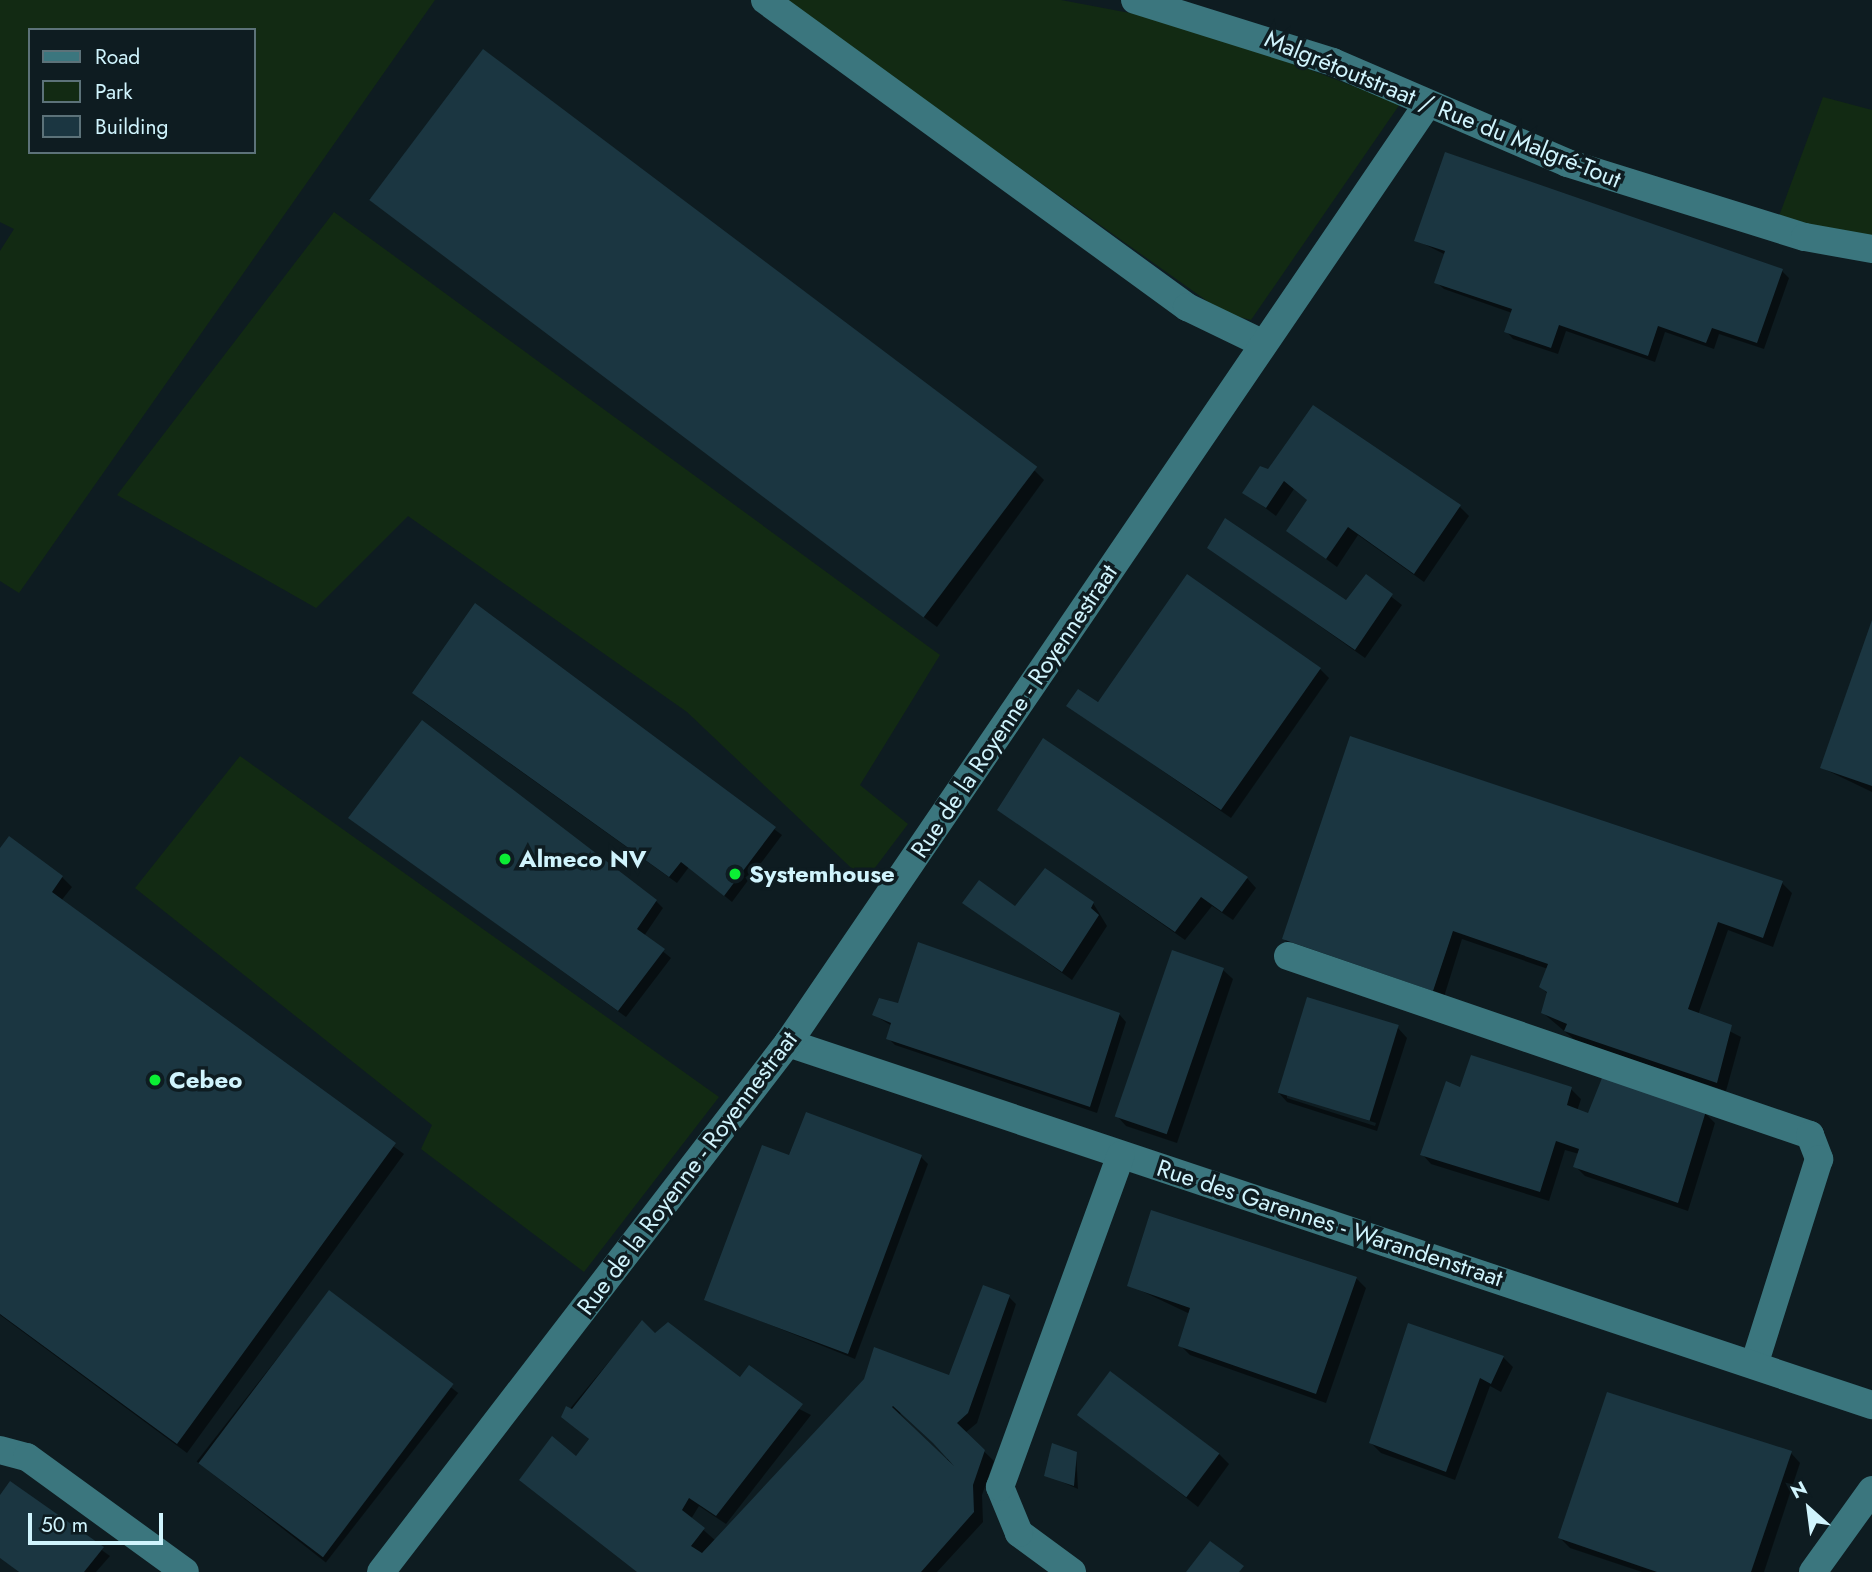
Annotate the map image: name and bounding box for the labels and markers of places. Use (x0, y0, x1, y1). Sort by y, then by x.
place label: Almeco NV (519, 845, 646, 873)
marker: Almeco NV (497, 851, 513, 867)
place label: Systemhouse (749, 860, 895, 888)
marker: Systemhouse (727, 866, 743, 882)
place label: Cebeo (169, 1066, 242, 1094)
marker: Cebeo (147, 1072, 163, 1088)

